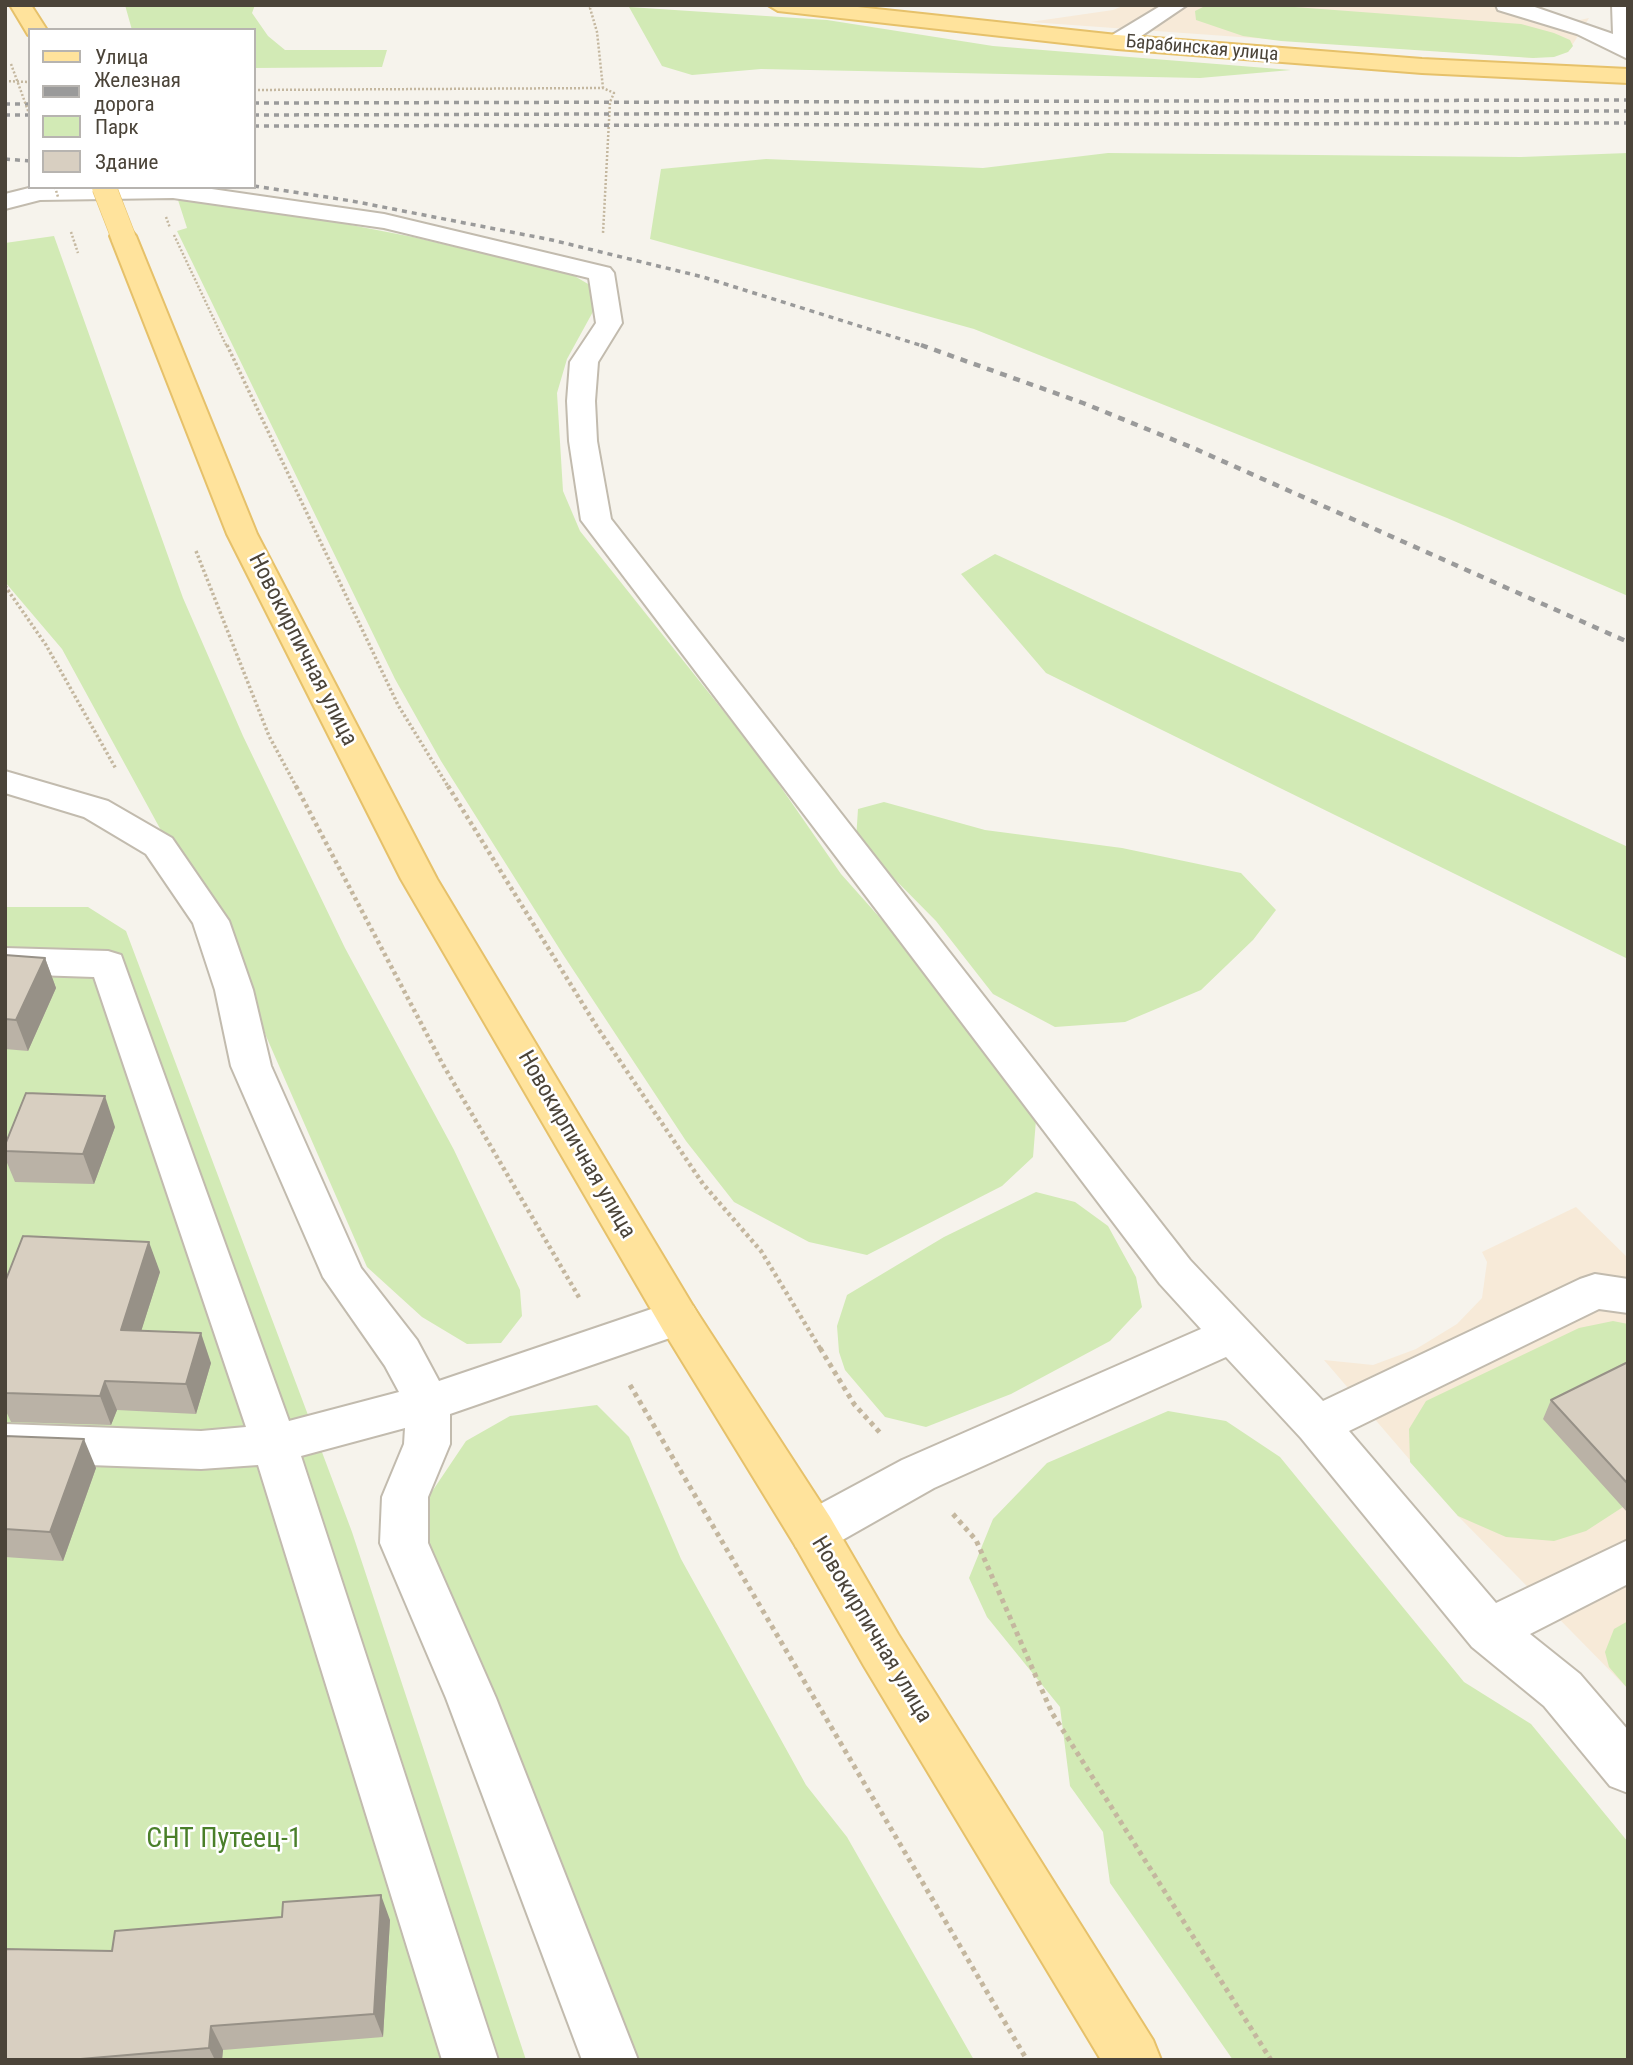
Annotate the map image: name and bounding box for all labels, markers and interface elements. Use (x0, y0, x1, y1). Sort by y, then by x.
legend (28, 28, 256, 189)
street label: Барабинская улица (1125, 31, 1279, 67)
text: Улица (95, 45, 148, 69)
text: Железная дорога (94, 68, 181, 116)
text: Парк (95, 115, 139, 139)
text: Здание (95, 150, 158, 174)
street label: Новокирпичная улица (242, 549, 362, 751)
street label: Новокирпичная улица (511, 1046, 641, 1244)
street label: Новокирпичная улица (805, 1532, 937, 1728)
park label: СНТ Путеец-1 (146, 1823, 302, 1857)

